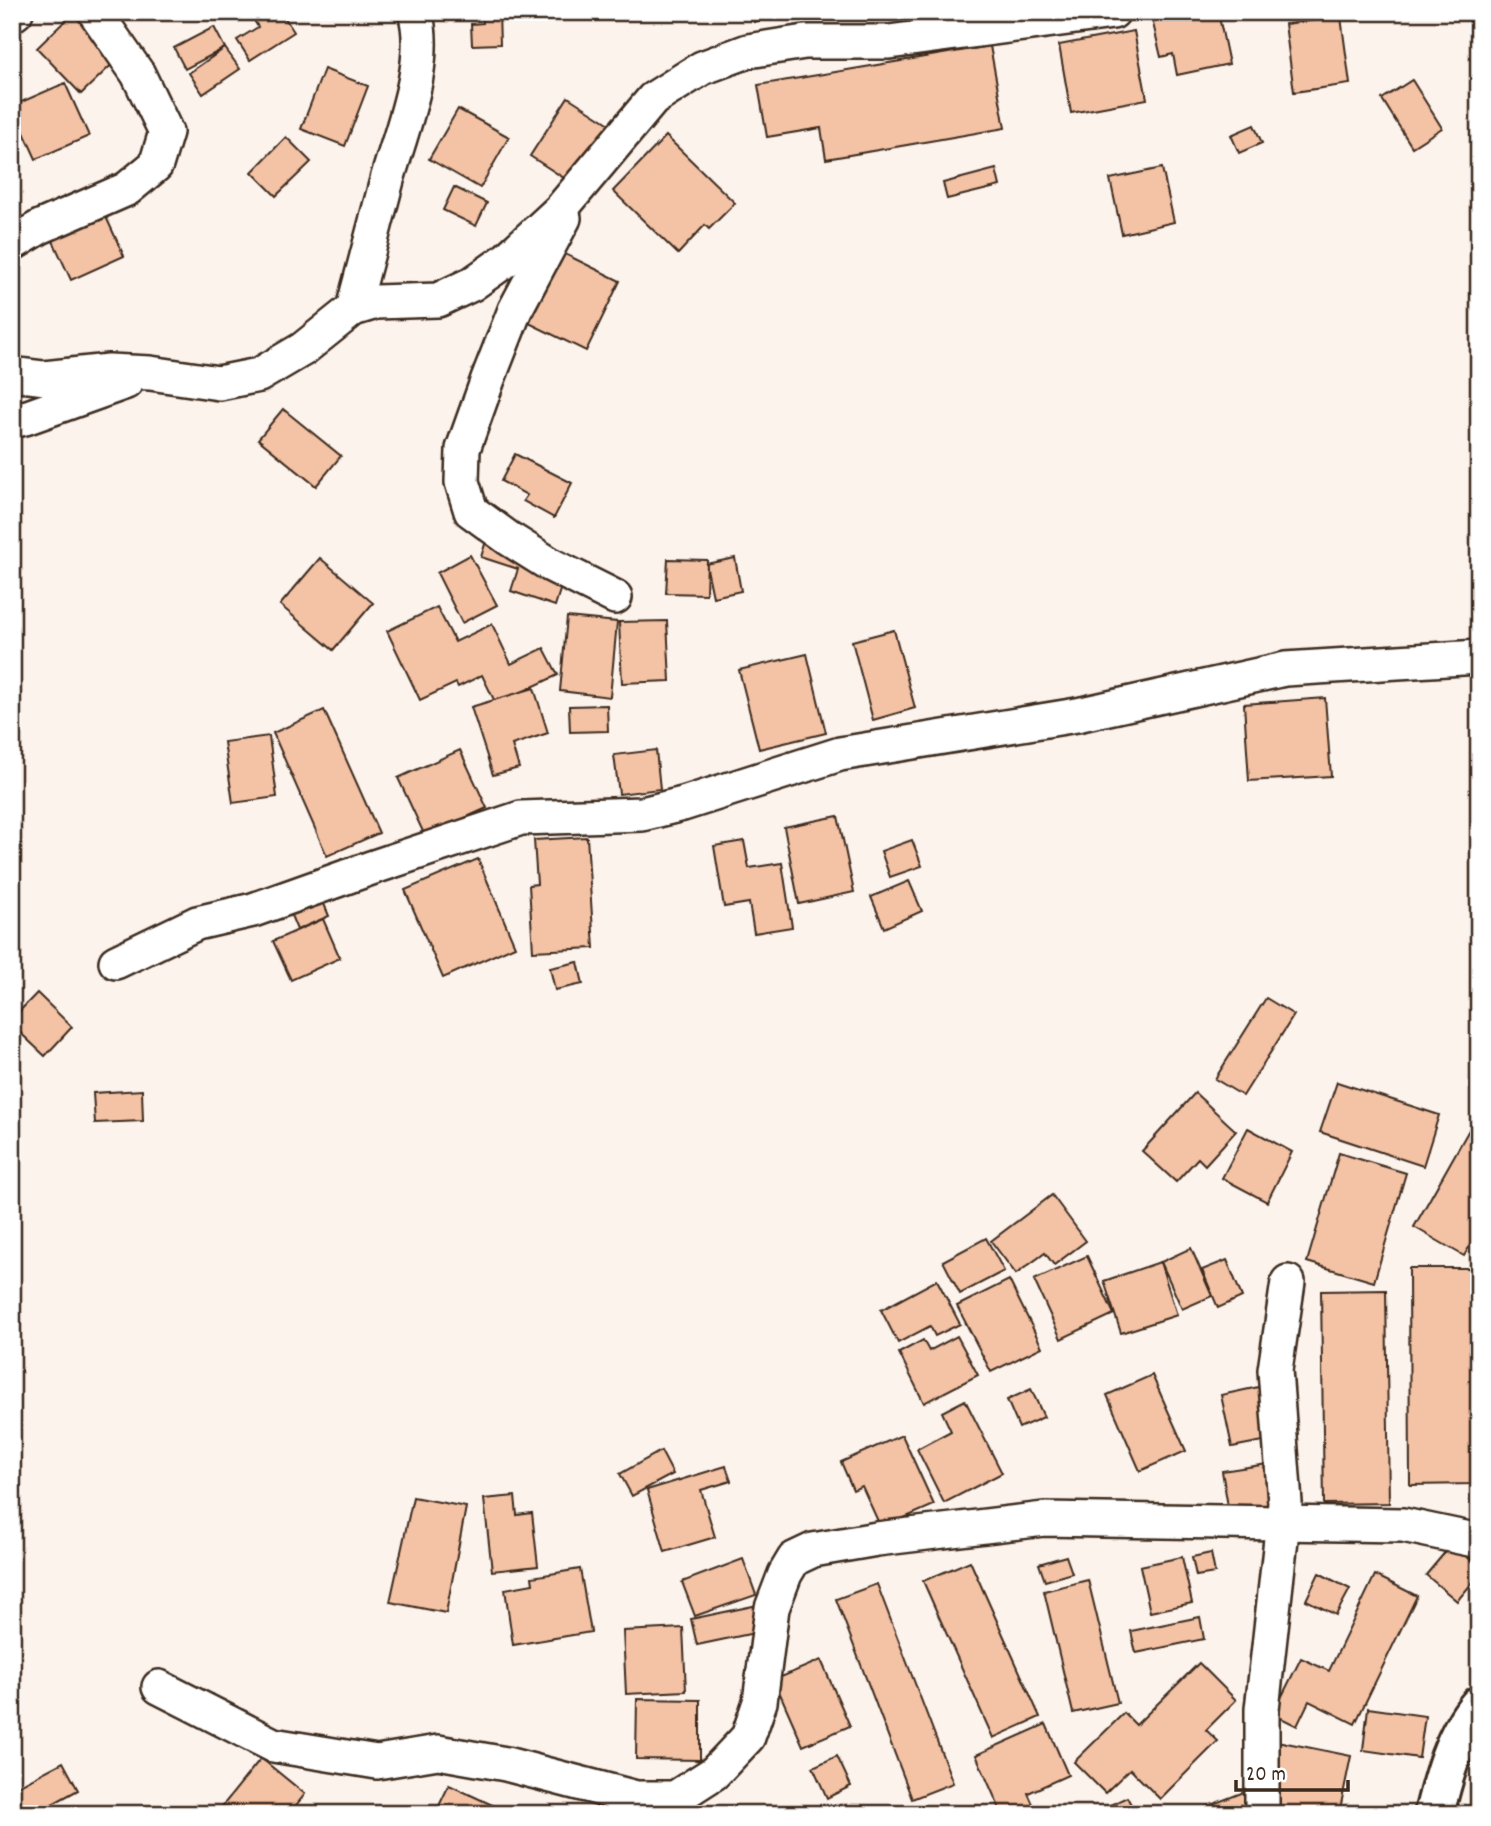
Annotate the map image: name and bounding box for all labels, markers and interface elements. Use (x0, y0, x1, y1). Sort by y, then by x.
scale bar (1236, 1749, 1348, 1793)
text: 20 m (1246, 1761, 1286, 1791)

